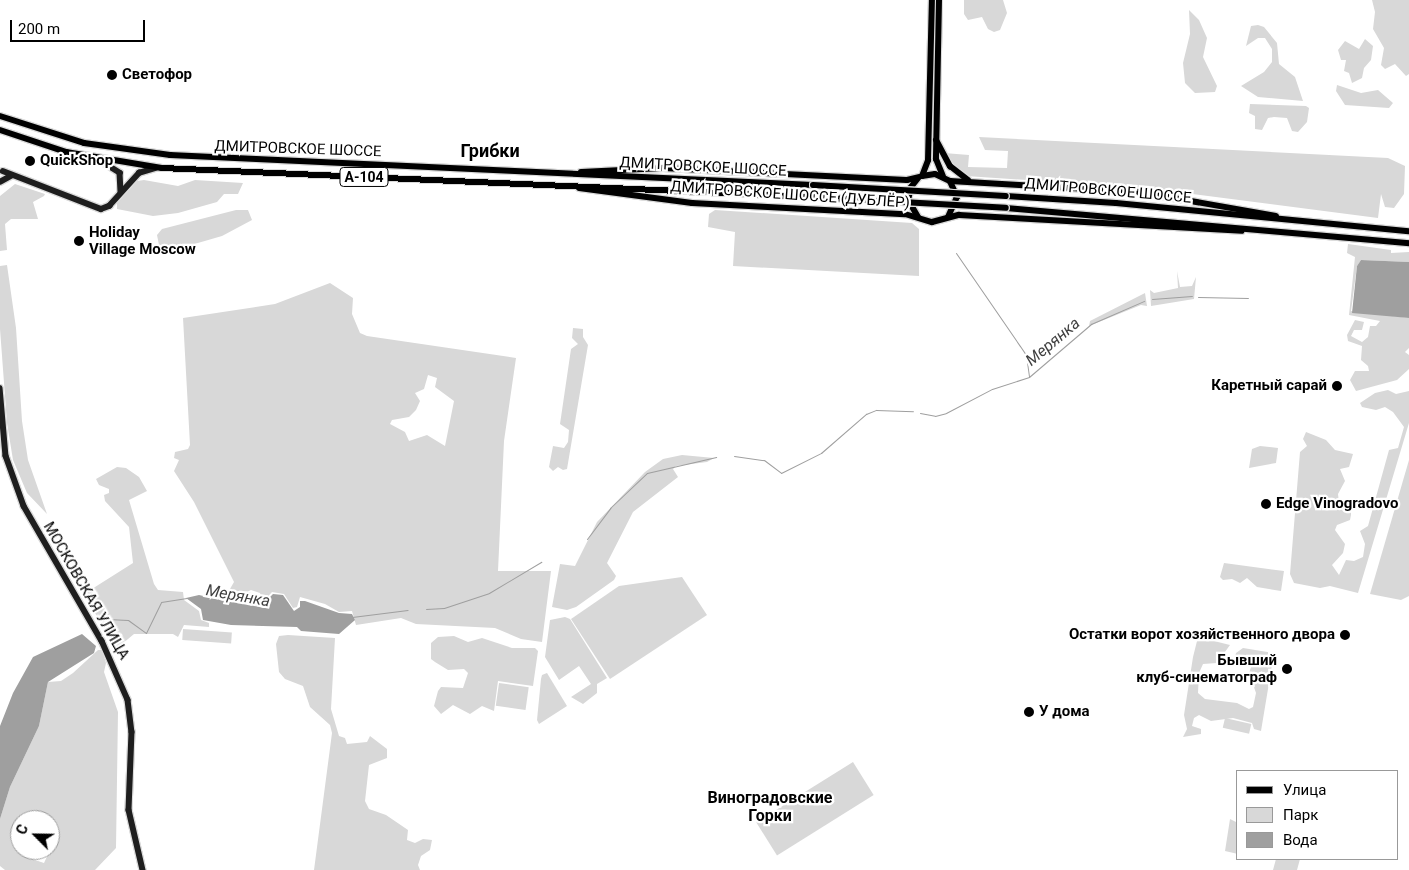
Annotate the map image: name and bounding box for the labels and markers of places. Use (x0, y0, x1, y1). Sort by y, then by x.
place label: Светофор (122, 66, 192, 84)
marker: Светофор (106, 69, 118, 81)
place label: QuickShop (40, 152, 113, 170)
marker: QuickShop (24, 155, 36, 167)
place label: Holiday Village Moscow (89, 223, 196, 258)
marker: Holiday Village Moscow (73, 235, 85, 247)
place label: Каретный сарай (1211, 377, 1327, 395)
marker: Каретный сарай (1331, 380, 1343, 392)
place label: Edge Vinogradovo (1276, 495, 1398, 513)
marker: Edge Vinogradovo (1260, 498, 1272, 510)
place label: Остатки ворот хозяйственного двора (1069, 626, 1335, 644)
marker: Остатки ворот хозяйственного двора (1339, 629, 1351, 641)
place label: Бывший клуб-синематограф (1136, 651, 1277, 686)
marker: Бывший клуб-синематограф (1281, 663, 1293, 675)
place label: У дома (1039, 703, 1090, 721)
marker: У дома (1023, 706, 1035, 718)

